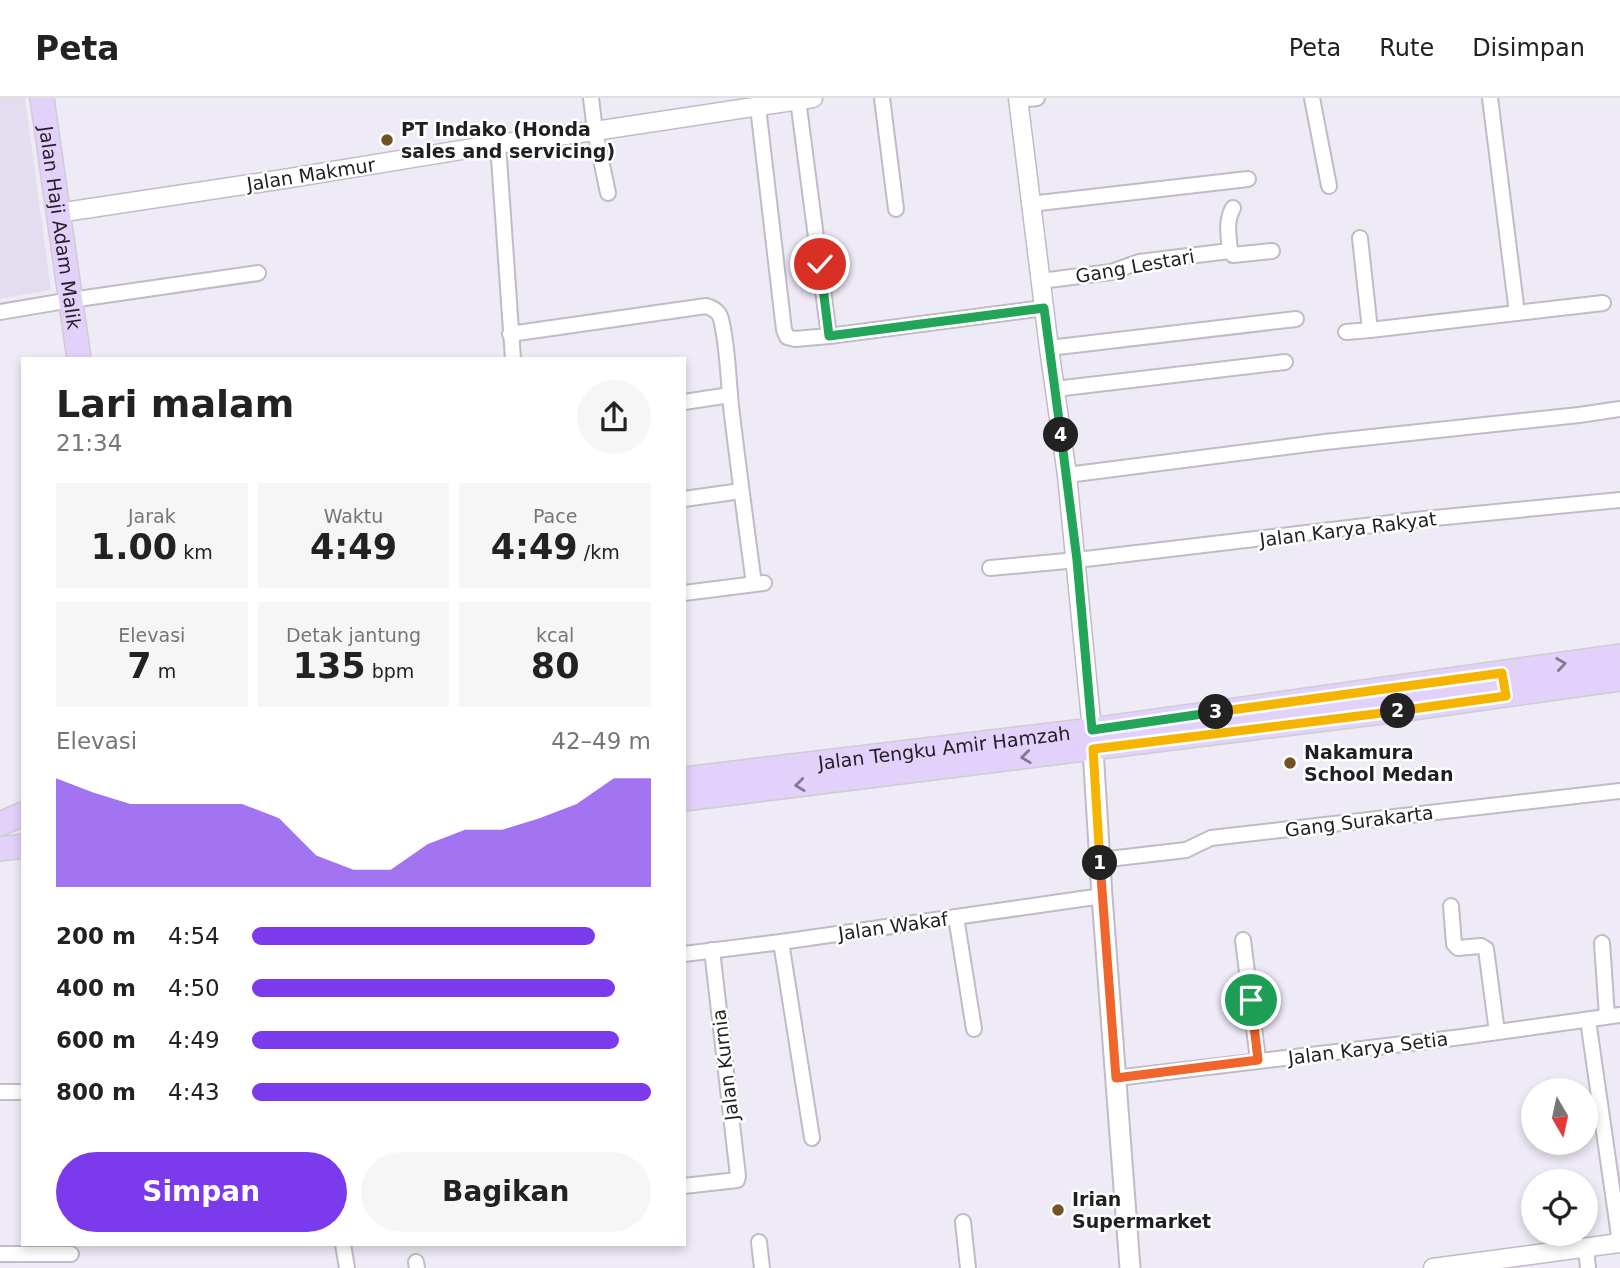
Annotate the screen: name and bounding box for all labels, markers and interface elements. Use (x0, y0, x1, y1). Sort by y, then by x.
text: Peta (35, 29, 120, 68)
text: Peta (1289, 34, 1341, 62)
text: Rute (1379, 34, 1434, 62)
text: Disimpan (1472, 34, 1585, 62)
place label: PT Indako (Honda sales and servicing) (401, 118, 615, 162)
street label: Jalan Haji Adam Malik (35, 123, 86, 331)
marker: PT Indako (Honda sales and servicing) (379, 132, 395, 148)
street label: Jalan Makmur (244, 153, 377, 195)
pin (790, 234, 850, 294)
icon: check (801, 245, 839, 283)
street label: Gang Lestari (1074, 245, 1196, 287)
button: share (577, 380, 651, 454)
text: Lari malam (56, 382, 294, 426)
pin: 4 (1044, 418, 1078, 452)
text: 4 (1054, 423, 1067, 445)
text: 21:34 (56, 430, 122, 456)
text: Jarak (128, 505, 176, 527)
text: Waktu (324, 505, 383, 527)
text: Pace (533, 505, 577, 527)
street label: Jalan Karya Rakyat (1257, 507, 1438, 551)
text: 1.00 (91, 527, 177, 567)
text: 4:49 (310, 527, 397, 567)
text: 4:49 (491, 527, 578, 567)
text: km (177, 541, 213, 563)
text: /km (578, 541, 620, 563)
text: Elevasi (118, 624, 185, 646)
text: Detak jantung (286, 624, 421, 646)
text: kcal (536, 624, 574, 646)
text: 7 (127, 646, 152, 686)
text: 135 (293, 646, 366, 686)
text: 80 (531, 646, 580, 686)
one-way arrow (1555, 657, 1567, 672)
text: m (152, 660, 176, 682)
text: bpm (366, 660, 414, 682)
pin: 3 (1198, 694, 1234, 730)
pin: 2 (1380, 694, 1416, 728)
text: 2 (1391, 699, 1404, 721)
text: 3 (1209, 700, 1222, 722)
street label: Jalan Tengku Amir Hamzah (816, 722, 1071, 774)
text: Elevasi (56, 728, 137, 754)
text: 42–49 m (551, 728, 651, 754)
place label: Nakamura School Medan (1304, 741, 1453, 785)
one-way arrow (1020, 750, 1032, 765)
marker: Nakamura School Medan (1282, 755, 1298, 771)
one-way arrow (794, 777, 806, 792)
street label: Gang Surakarta (1284, 801, 1434, 841)
pin: 1 (1082, 846, 1118, 880)
text: 1 (1093, 851, 1106, 873)
street label: Jalan Wakaf (836, 907, 951, 945)
text: 200 m (56, 923, 136, 949)
text: 4:54 (168, 923, 220, 949)
pin (1221, 970, 1281, 1030)
text: 400 m (56, 975, 136, 1001)
text: 4:50 (168, 975, 220, 1001)
icon: arrive (1232, 981, 1270, 1019)
street label: Jalan Kurnia (707, 1008, 743, 1123)
text: 600 m (56, 1027, 136, 1053)
text: 4:49 (168, 1027, 220, 1053)
street label: Jalan Karya Setia (1286, 1027, 1449, 1069)
north arrow (1521, 1078, 1598, 1155)
map controls (1521, 1078, 1598, 1246)
text: 800 m (56, 1079, 136, 1105)
text: 4:43 (168, 1079, 220, 1105)
button: Simpan (56, 1152, 347, 1232)
button: Bagikan (361, 1152, 651, 1232)
button: locate (1521, 1169, 1598, 1246)
place label: Irian Supermarket (1072, 1188, 1211, 1232)
marker: Irian Supermarket (1050, 1202, 1066, 1218)

